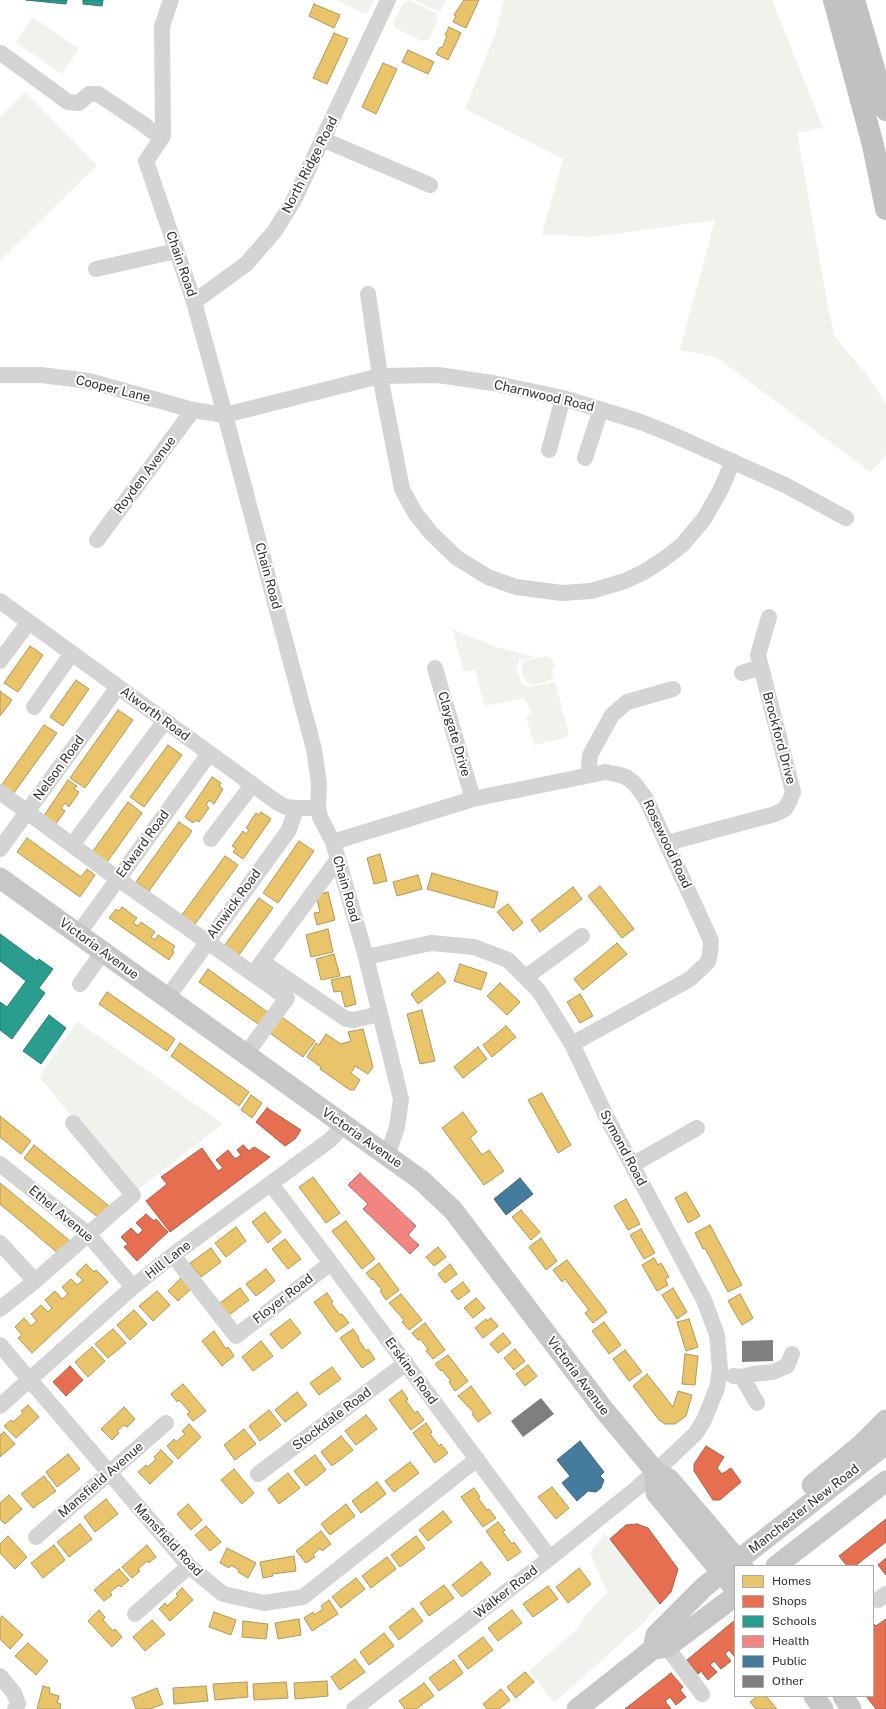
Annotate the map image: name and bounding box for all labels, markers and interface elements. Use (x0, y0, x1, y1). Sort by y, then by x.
street label: North Ridge Road (279, 114, 341, 216)
street label: Chain Road (162, 229, 200, 299)
street label: Cooper Lane (74, 372, 152, 406)
street label: Charnwood Road (492, 377, 596, 415)
street label: Royden Avenue (111, 433, 179, 517)
street label: Chain Road (252, 541, 284, 611)
street label: Alworth Road (117, 684, 193, 744)
street label: Claygate Drive (434, 690, 474, 778)
street label: Brockford Drive (759, 690, 799, 786)
street label: Nelson Road (30, 733, 88, 803)
street label: Rosewood Road (640, 797, 694, 891)
street label: Edward Road (113, 807, 173, 881)
street label: Chain Road (329, 854, 363, 924)
street label: Alnwick Road (204, 866, 264, 942)
street label: Victoria Avenue (56, 915, 142, 983)
street label: Victoria Avenue (319, 1105, 405, 1171)
street label: Symond Road (597, 1107, 649, 1189)
street label: Ethel Avenue (26, 1183, 96, 1245)
street label: Hill Lane (142, 1237, 194, 1283)
street label: Floyer Road (250, 1271, 316, 1327)
street label: Erskine Road (381, 1334, 441, 1408)
street label: Victoria Avenue (543, 1334, 613, 1418)
street label: Stockdale Road (290, 1384, 374, 1454)
street label: Mansfield Avenue (55, 1439, 147, 1521)
street label: Manchester New Road (746, 1461, 862, 1557)
street label: Mansfield Road (130, 1500, 206, 1580)
street label: Walker Road (471, 1562, 541, 1622)
legend (734, 1565, 874, 1697)
text: Homes (772, 1574, 811, 1588)
text: Shops (772, 1594, 807, 1608)
text: Schools (772, 1614, 817, 1628)
text: Health (772, 1634, 809, 1648)
text: Public (772, 1654, 807, 1668)
text: Other (772, 1674, 804, 1688)

